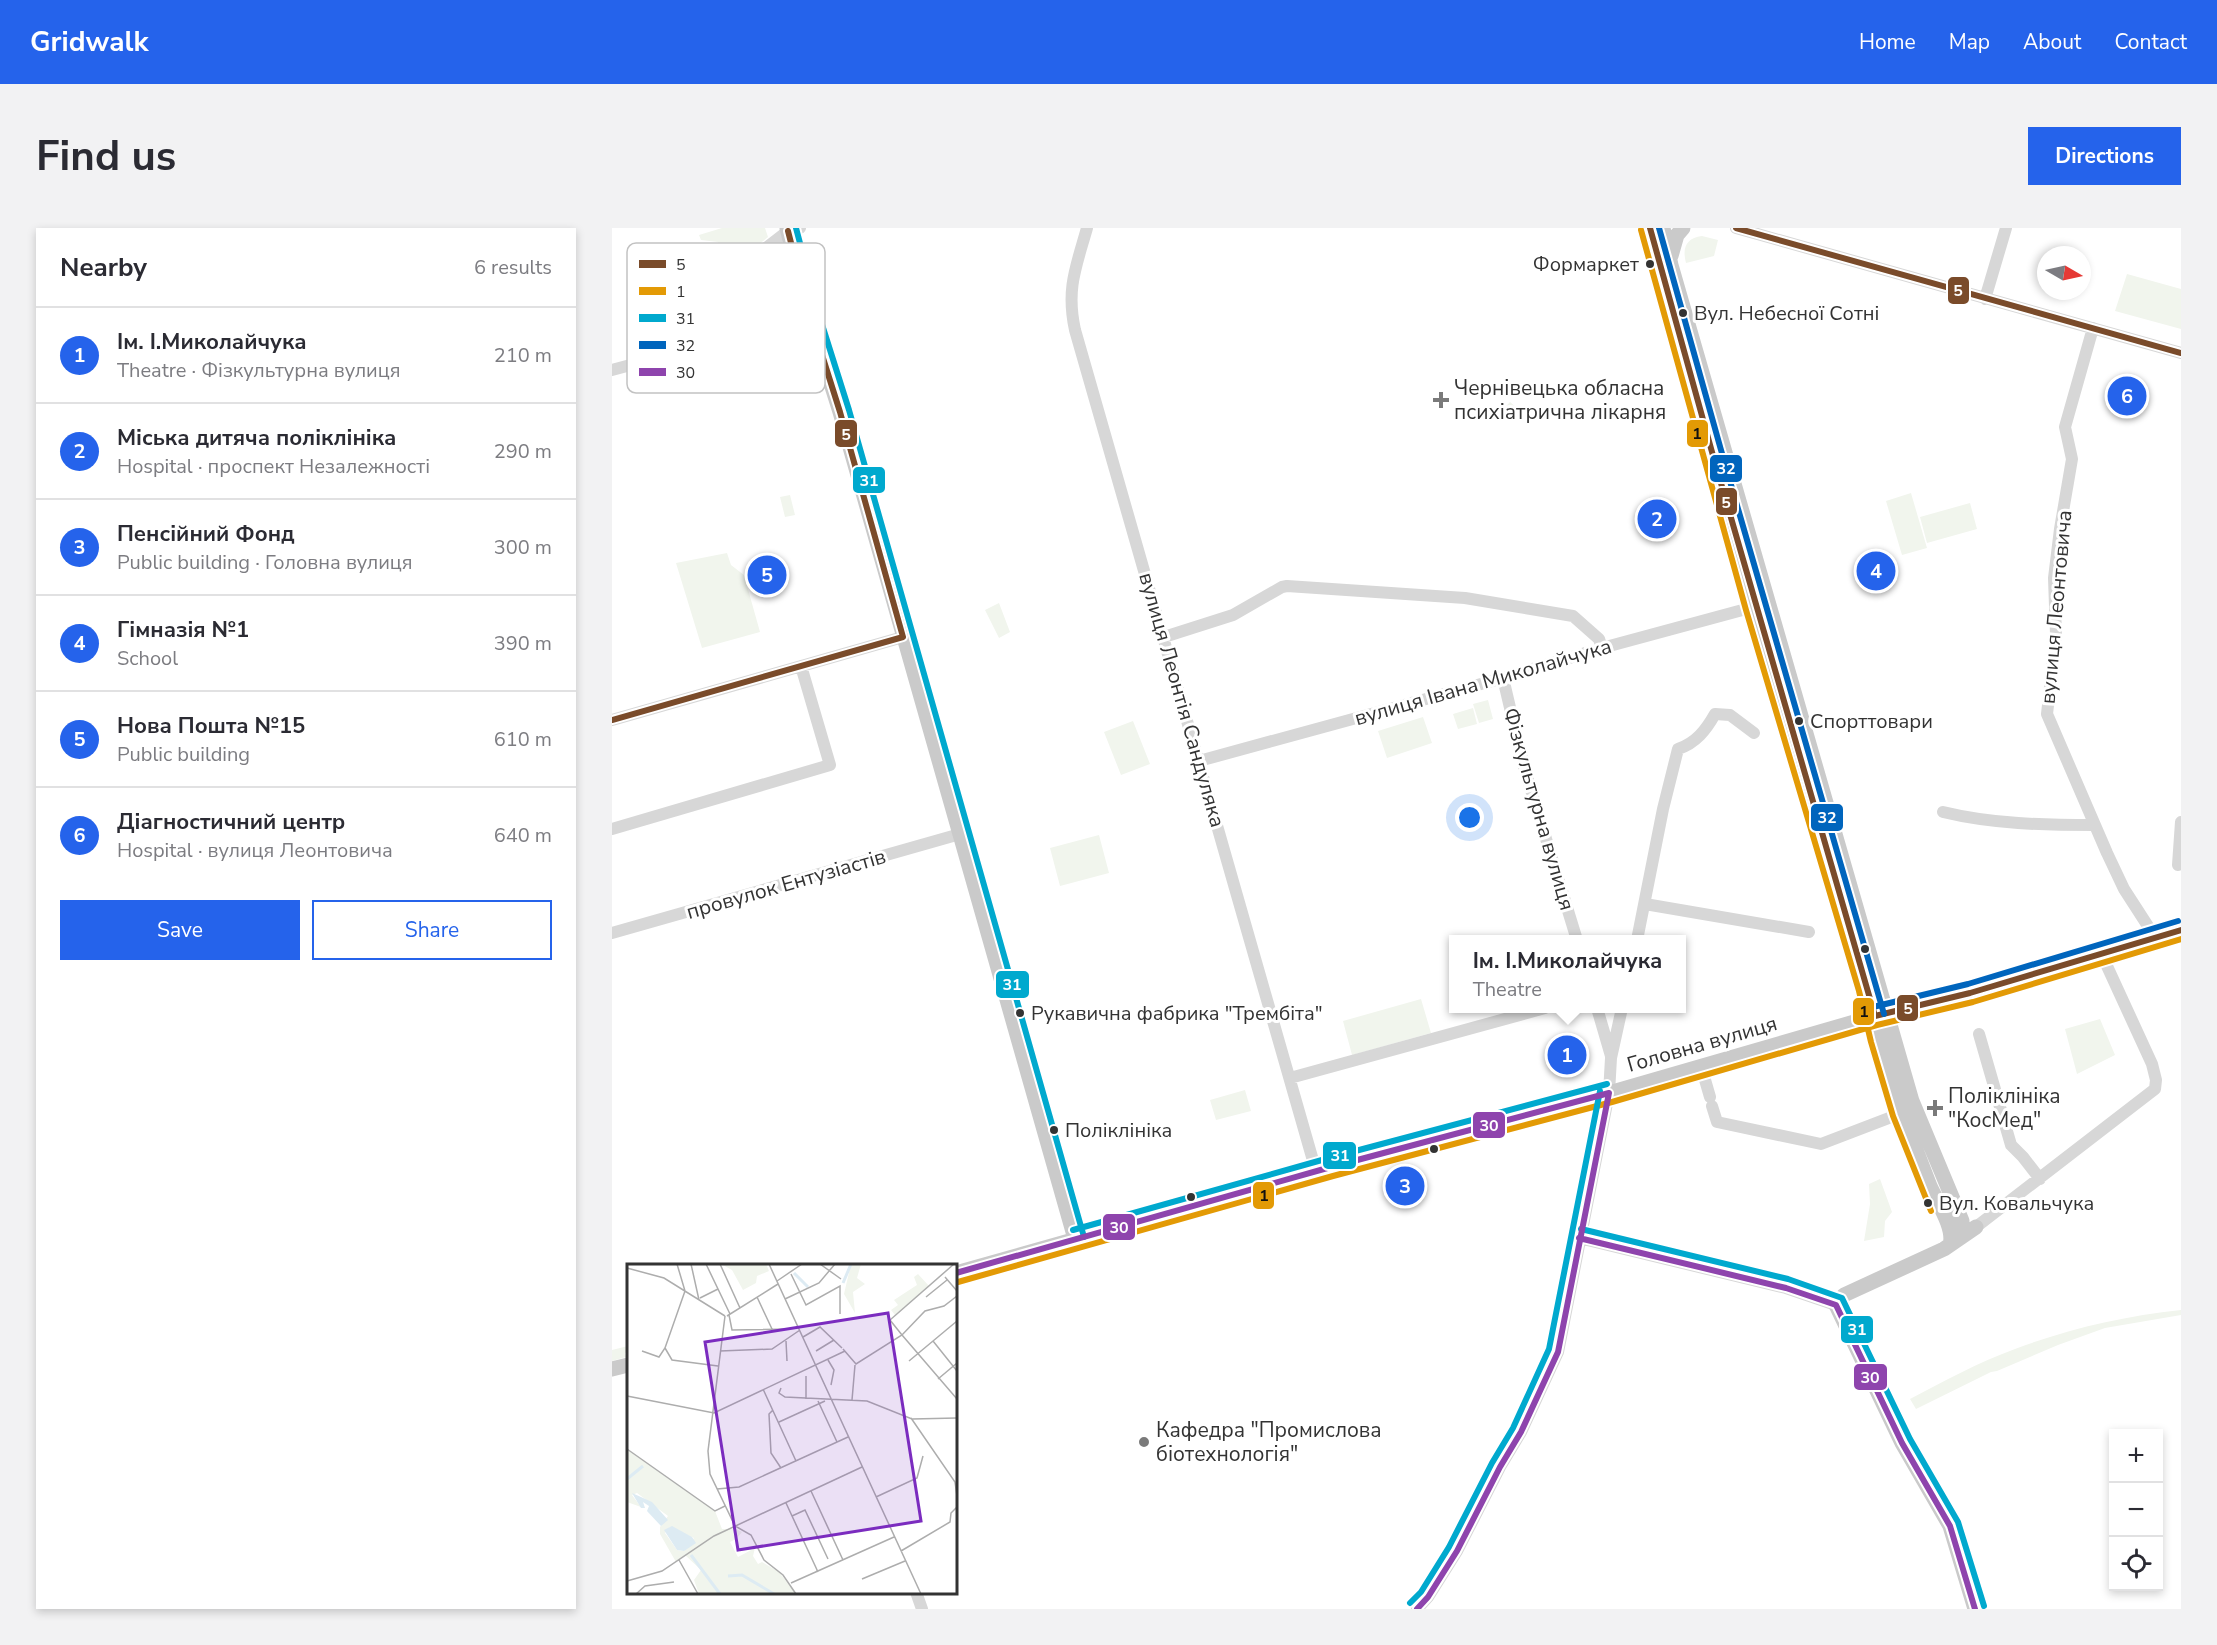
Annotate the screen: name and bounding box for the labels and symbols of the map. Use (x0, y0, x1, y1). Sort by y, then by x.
legend (627, 243, 825, 393)
north arrow (2037, 246, 2091, 300)
place label: Формаркет (1533, 251, 1639, 278)
text: 5 (676, 254, 686, 276)
marker: Формаркет (1644, 258, 1656, 270)
line badge: 5 (1947, 276, 1970, 305)
text: 5 (1953, 280, 1963, 302)
text: 1 (676, 281, 686, 303)
place label: Вул. Небесної Сотні (1694, 300, 1879, 327)
marker: Вул. Небесної Сотні (1677, 307, 1689, 319)
text: 31 (676, 308, 695, 330)
text: 32 (676, 335, 695, 357)
text: 30 (676, 362, 695, 384)
place label: Чернівецька обласна психіатрична лікарня (1454, 374, 1666, 426)
pin: 6 (2108, 374, 2146, 418)
marker: Чернівецька обласна психіатрична лікарня (1432, 391, 1450, 409)
line badge: 5 (834, 419, 858, 448)
line badge: 1 (1686, 419, 1709, 448)
text: 1 (1692, 423, 1702, 445)
text: 5 (841, 424, 851, 446)
line badge: 32 (1709, 454, 1743, 483)
text: 32 (1716, 458, 1736, 480)
line badge: 31 (852, 466, 886, 494)
text: 31 (859, 470, 879, 492)
line badge: 5 (1715, 487, 1738, 516)
text: 5 (1721, 492, 1731, 514)
pin: 2 (1638, 496, 1676, 542)
street label: вулиця Леонтовича (2034, 509, 2078, 705)
pin: 4 (1856, 548, 1896, 594)
pin: 5 (748, 552, 786, 598)
street label: вулиця Леонтія Сандуляка (1132, 569, 1232, 831)
street label: вулиця Івана Миколайчука (1351, 632, 1615, 732)
street label: Фізкультурна вулиця (1497, 705, 1581, 913)
place label: Спорттовари (1810, 708, 1933, 735)
marker: Спорттовари (1793, 715, 1805, 727)
your location (1455, 803, 1484, 832)
line badge: 32 (1810, 803, 1844, 832)
text: 32 (1817, 807, 1837, 829)
street label: провулок Ентузіастів (683, 842, 889, 926)
unlabelled marker (1859, 943, 1871, 955)
line badge: 31 (995, 970, 1030, 999)
text: 31 (1002, 974, 1022, 996)
line badge: 5 (1896, 994, 1919, 1022)
line badge: 1 (1852, 997, 1875, 1026)
text: 5 (1903, 998, 1913, 1020)
place label: Рукавична фабрика "Трембіта" (1031, 1000, 1323, 1027)
text: 1 (1859, 1001, 1869, 1023)
marker: Рукавична фабрика "Трембіта" (1014, 1007, 1026, 1019)
street label: Головна вулиця (1624, 1009, 1780, 1079)
pin: 1 (1548, 1032, 1586, 1078)
place label: Поліклініка "КосМед" (1948, 1082, 2061, 1134)
marker: Поліклініка "КосМед" (1926, 1099, 1944, 1117)
line badge: 30 (1472, 1111, 1506, 1139)
text: 30 (1479, 1115, 1499, 1137)
place label: Поліклініка (1065, 1117, 1172, 1144)
marker: Поліклініка (1048, 1124, 1060, 1136)
line badge: 31 (1322, 1141, 1357, 1170)
unlabelled marker (1428, 1143, 1440, 1155)
text: 31 (1330, 1145, 1350, 1167)
pin: 3 (1386, 1164, 1424, 1208)
line badge: 1 (1252, 1181, 1275, 1210)
text: 1 (1259, 1185, 1269, 1207)
place label: Вул. Ковальчука (1939, 1190, 2094, 1217)
unlabelled marker (1185, 1191, 1197, 1203)
marker: Вул. Ковальчука (1922, 1197, 1934, 1209)
line badge: 30 (1102, 1213, 1136, 1241)
text: 30 (1109, 1217, 1129, 1239)
inset map (627, 1264, 957, 1594)
line badge: 31 (1840, 1315, 1874, 1344)
text: 31 (1847, 1319, 1867, 1341)
line badge: 30 (1853, 1363, 1888, 1391)
text: 30 (1860, 1367, 1880, 1389)
place label: Кафедра "Промислова біотехнологія" (1156, 1416, 1382, 1468)
marker: Кафедра "Промислова біотехнологія" (1137, 1435, 1151, 1449)

